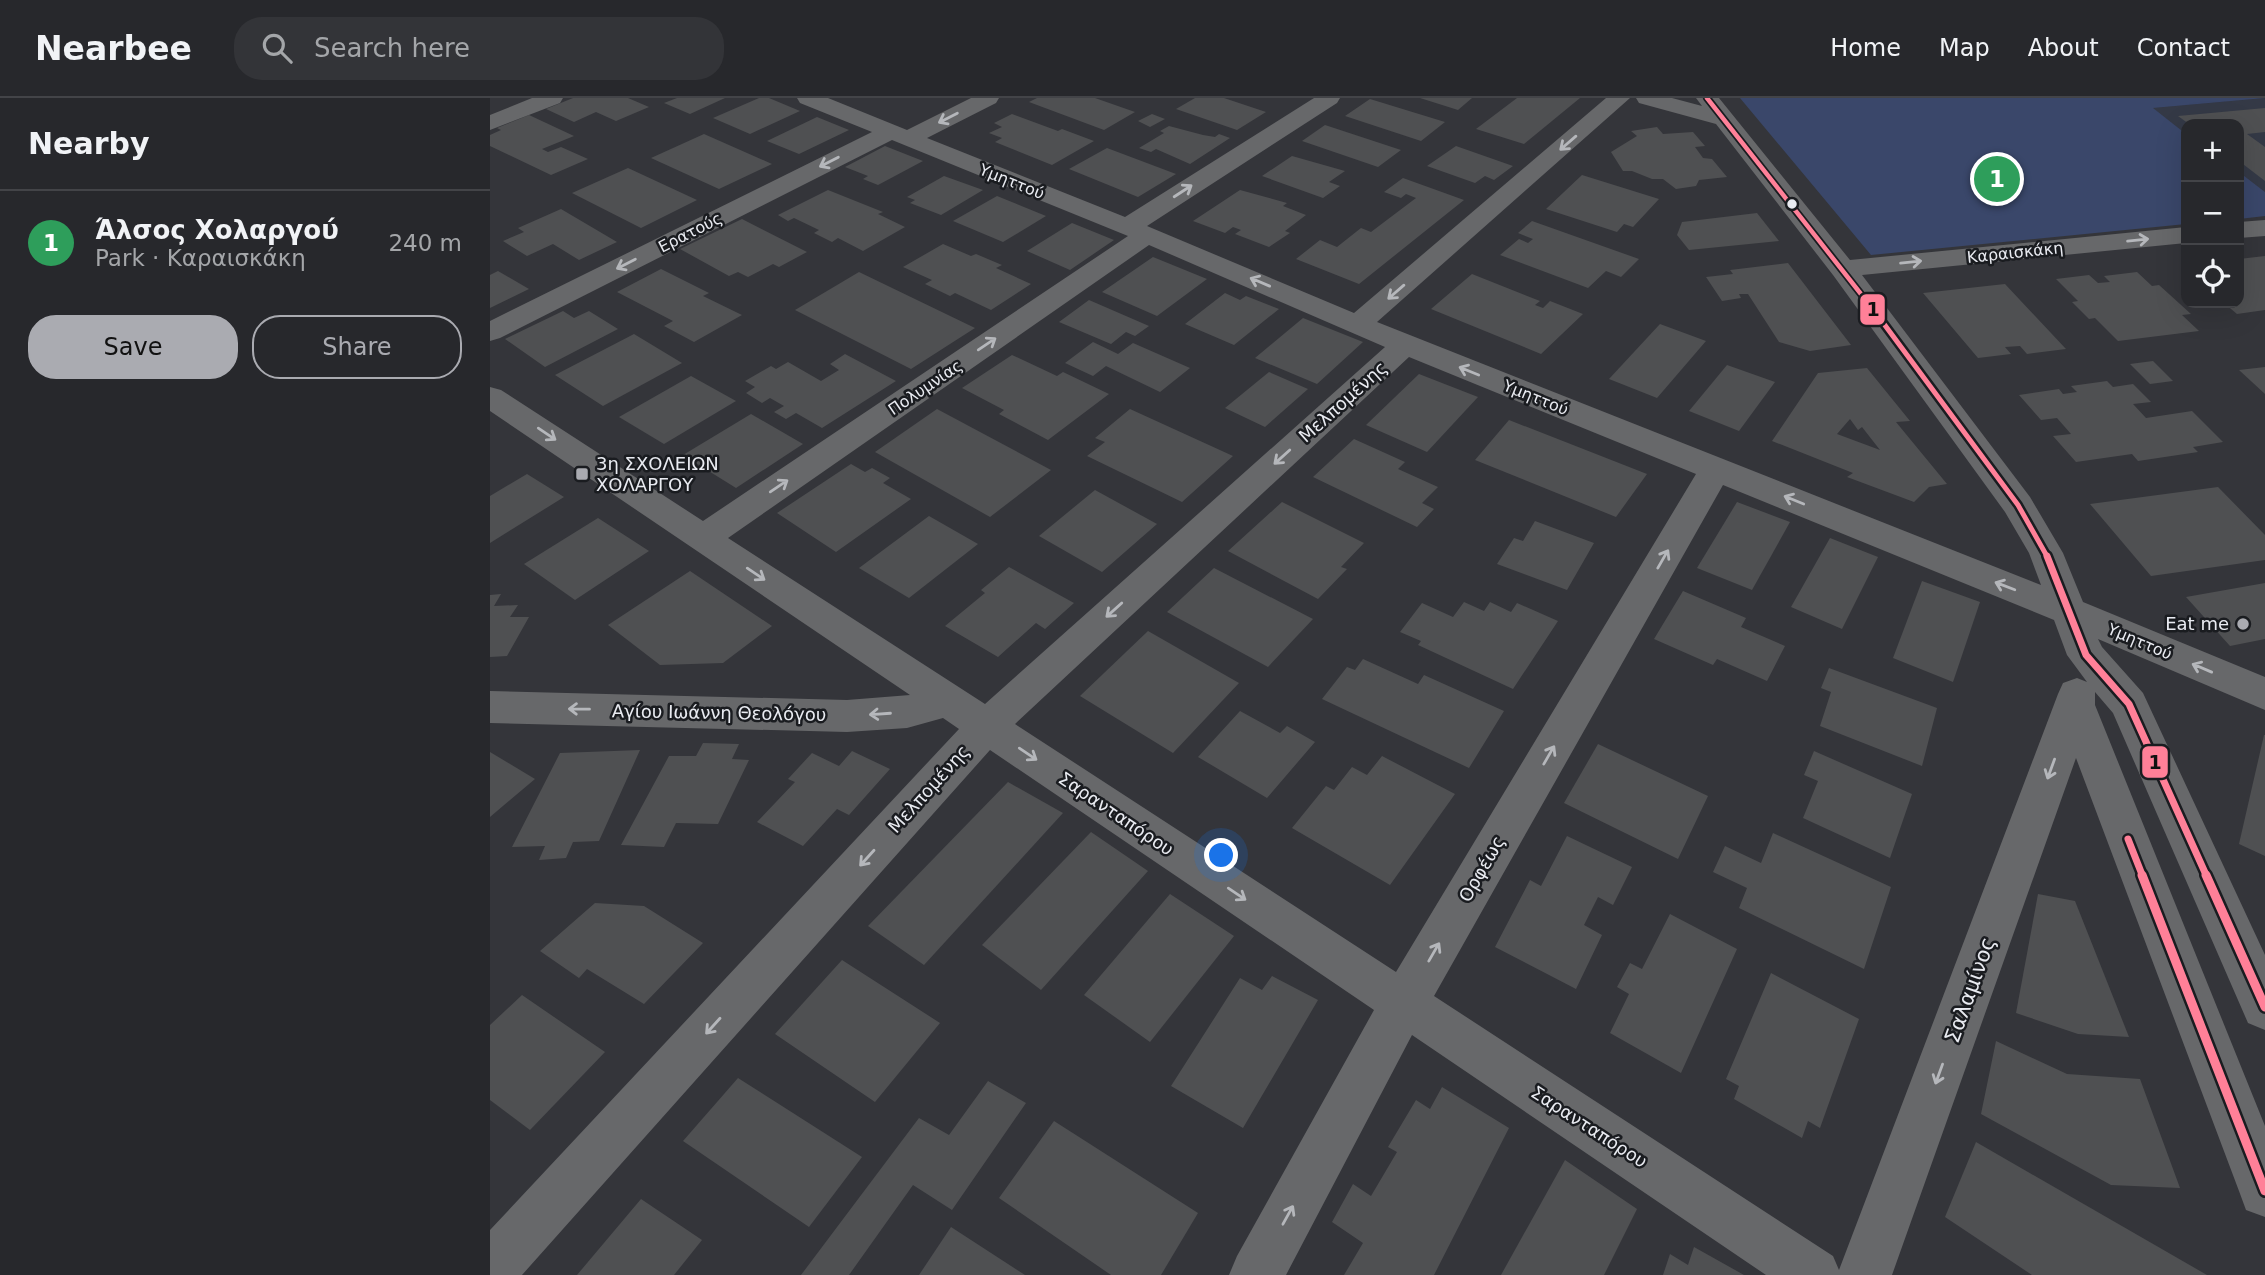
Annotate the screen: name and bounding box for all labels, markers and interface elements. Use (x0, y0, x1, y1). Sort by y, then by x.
search box (234, 17, 724, 80)
text: Nearbee (35, 29, 192, 68)
icon: search (258, 29, 296, 67)
text: Search here (314, 33, 470, 63)
text: Home (1830, 34, 1901, 62)
text: Map (1939, 34, 1990, 62)
text: About (2028, 34, 2099, 62)
text: Contact (2137, 34, 2230, 62)
one-way arrow (939, 112, 959, 126)
map controls (2181, 119, 2244, 308)
button: + (2181, 119, 2244, 182)
text: Nearby (28, 126, 150, 161)
one-way arrow (1559, 135, 1577, 151)
pin: 1 (1974, 153, 2020, 205)
one-way arrow (819, 156, 840, 170)
street label: Υμηττού (976, 159, 1047, 203)
button: − (2181, 182, 2244, 245)
one-way arrow (1173, 184, 1193, 198)
unlabelled marker (1785, 197, 1799, 211)
street label: Ερατούς (655, 208, 725, 257)
text: Άλσος Χολαργού (95, 215, 339, 245)
text: 1 (43, 230, 59, 256)
text: 240 m (388, 230, 462, 256)
one-way arrow (2126, 233, 2148, 246)
street label: Καραισκάκη (1966, 238, 2064, 267)
text: Park · Καραισκάκη (95, 245, 306, 271)
button: locate (2181, 245, 2244, 308)
one-way arrow (1899, 255, 1922, 268)
one-way arrow (616, 258, 637, 272)
one-way arrow (1249, 275, 1271, 288)
one-way arrow (1387, 284, 1405, 300)
line badge: 1 (1859, 293, 1886, 326)
text: 1 (1866, 298, 1880, 320)
button: Save (28, 315, 238, 379)
button: Share (252, 315, 462, 379)
one-way arrow (977, 337, 997, 351)
street label: Πολυμνίας (885, 356, 966, 419)
street label: Μελπομένης (1294, 357, 1391, 447)
one-way arrow (1459, 363, 1481, 376)
street label: Υμηττού (1500, 375, 1571, 419)
one-way arrow (537, 427, 556, 442)
one-way arrow (1273, 449, 1291, 465)
place label: 3η ΣΧΟΛΕΙΩΝ ΧΟΛΑΡΓΟΥ (596, 453, 719, 495)
marker: 3η ΣΧΟΛΕΙΩΝ ΧΟΛΑΡΓΟΥ (574, 466, 590, 482)
one-way arrow (769, 479, 788, 493)
one-way arrow (1784, 493, 1806, 506)
one-way arrow (1657, 549, 1671, 569)
one-way arrow (746, 567, 766, 581)
one-way arrow (1995, 579, 2016, 592)
one-way arrow (1106, 602, 1123, 619)
place label: Eat me (2165, 613, 2229, 634)
marker: Eat me (2235, 616, 2251, 632)
street label: Υμηττού (2104, 619, 2175, 664)
one-way arrow (2192, 660, 2213, 673)
street label: Αγίου Ιωάννη Θεολόγου (612, 700, 826, 725)
one-way arrow (568, 702, 591, 716)
one-way arrow (870, 708, 892, 721)
street label: Μελπομένης (884, 740, 974, 837)
line badge: 1 (2141, 745, 2169, 779)
one-way arrow (1542, 746, 1556, 766)
one-way arrow (1017, 748, 1037, 762)
text: 1 (2148, 751, 2162, 773)
one-way arrow (2044, 757, 2057, 779)
street label: Σαρανταπόρου (1055, 767, 1178, 860)
street label: Ορφέως (1454, 832, 1509, 906)
your location (1204, 838, 1238, 872)
one-way arrow (859, 849, 875, 867)
one-way arrow (1227, 887, 1246, 901)
street label: Σαλαμίνος (1940, 934, 2000, 1046)
one-way arrow (1427, 942, 1441, 962)
one-way arrow (705, 1017, 722, 1034)
one-way arrow (1932, 1063, 1944, 1085)
street label: Σαρανταπόρου (1527, 1081, 1651, 1172)
one-way arrow (1282, 1205, 1296, 1226)

